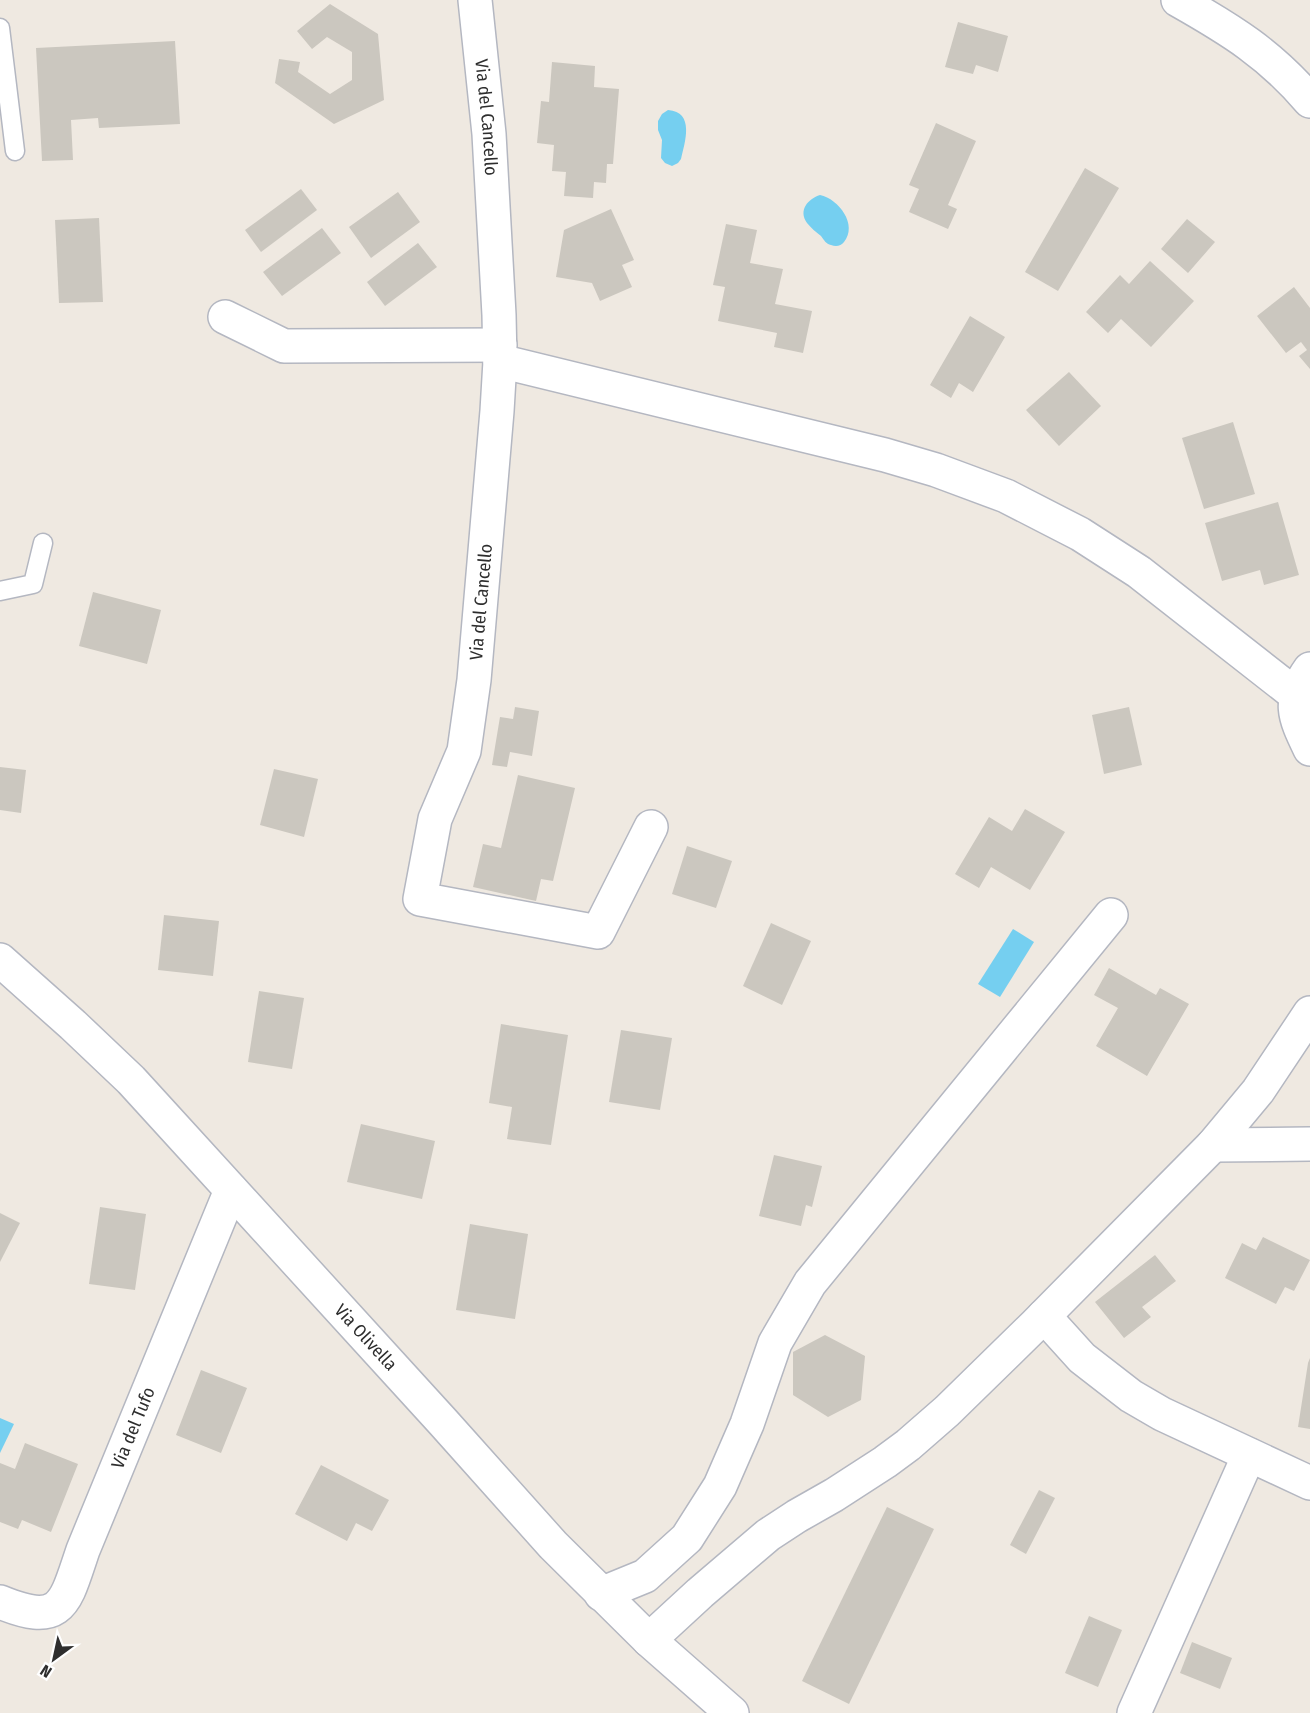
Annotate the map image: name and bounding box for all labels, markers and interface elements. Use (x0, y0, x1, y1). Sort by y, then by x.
street label: Via del Cancello (470, 58, 502, 176)
street label: Via del Cancello (465, 543, 497, 661)
street label: Via Olivella (330, 1299, 402, 1375)
street label: Via del Tufo (107, 1384, 160, 1472)
north arrow (24, 1629, 84, 1689)
text: N (37, 1661, 55, 1682)

